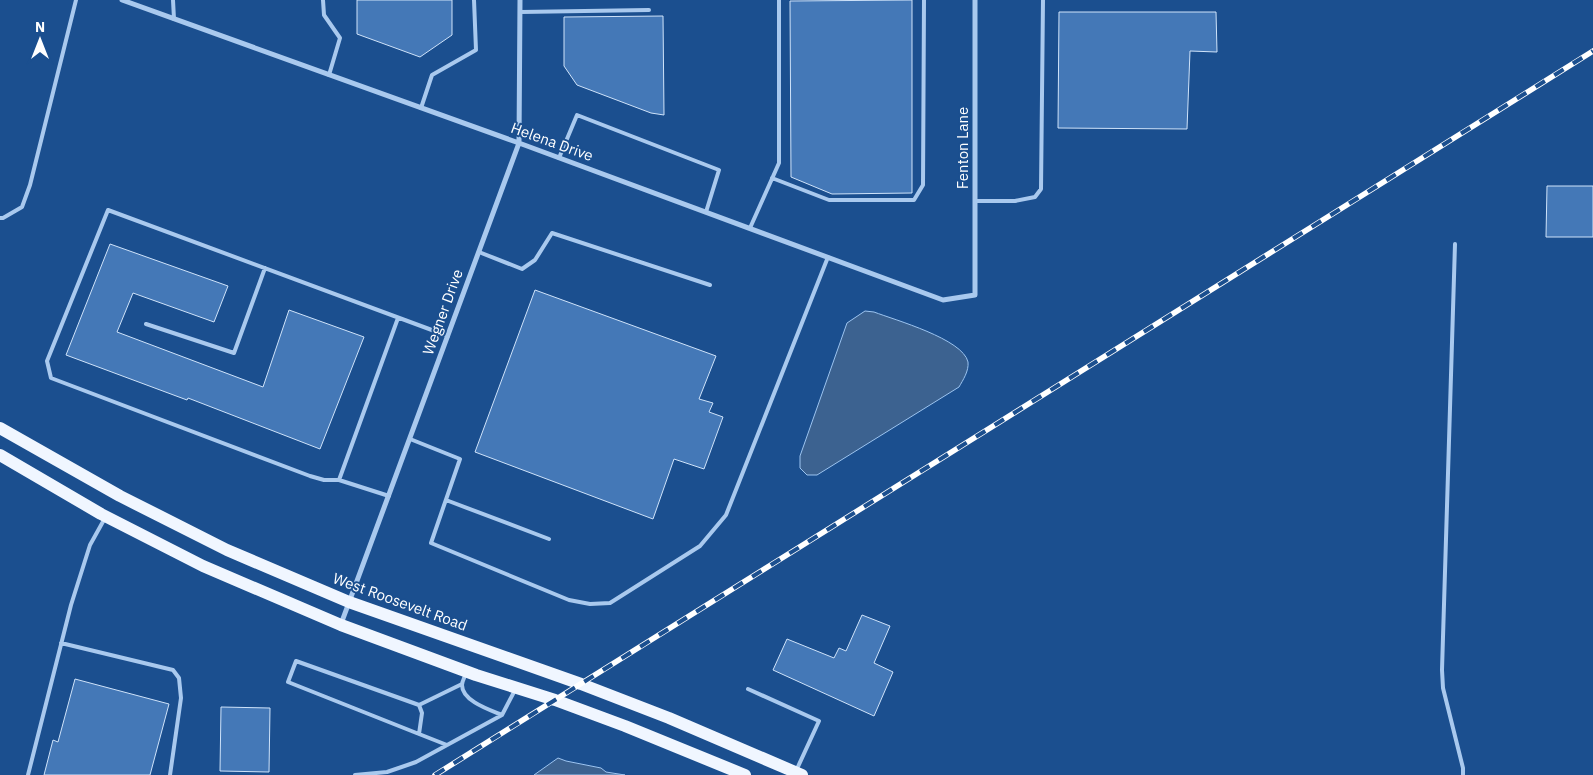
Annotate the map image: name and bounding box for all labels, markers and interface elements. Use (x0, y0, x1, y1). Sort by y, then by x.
north arrow (15, 15, 65, 65)
text: N (35, 18, 45, 36)
street label: Fenton Lane (953, 107, 972, 189)
street label: Helena Drive (508, 118, 596, 165)
street label: Wegner Drive (418, 266, 467, 357)
street label: West Roosevelt Road (330, 568, 470, 635)

